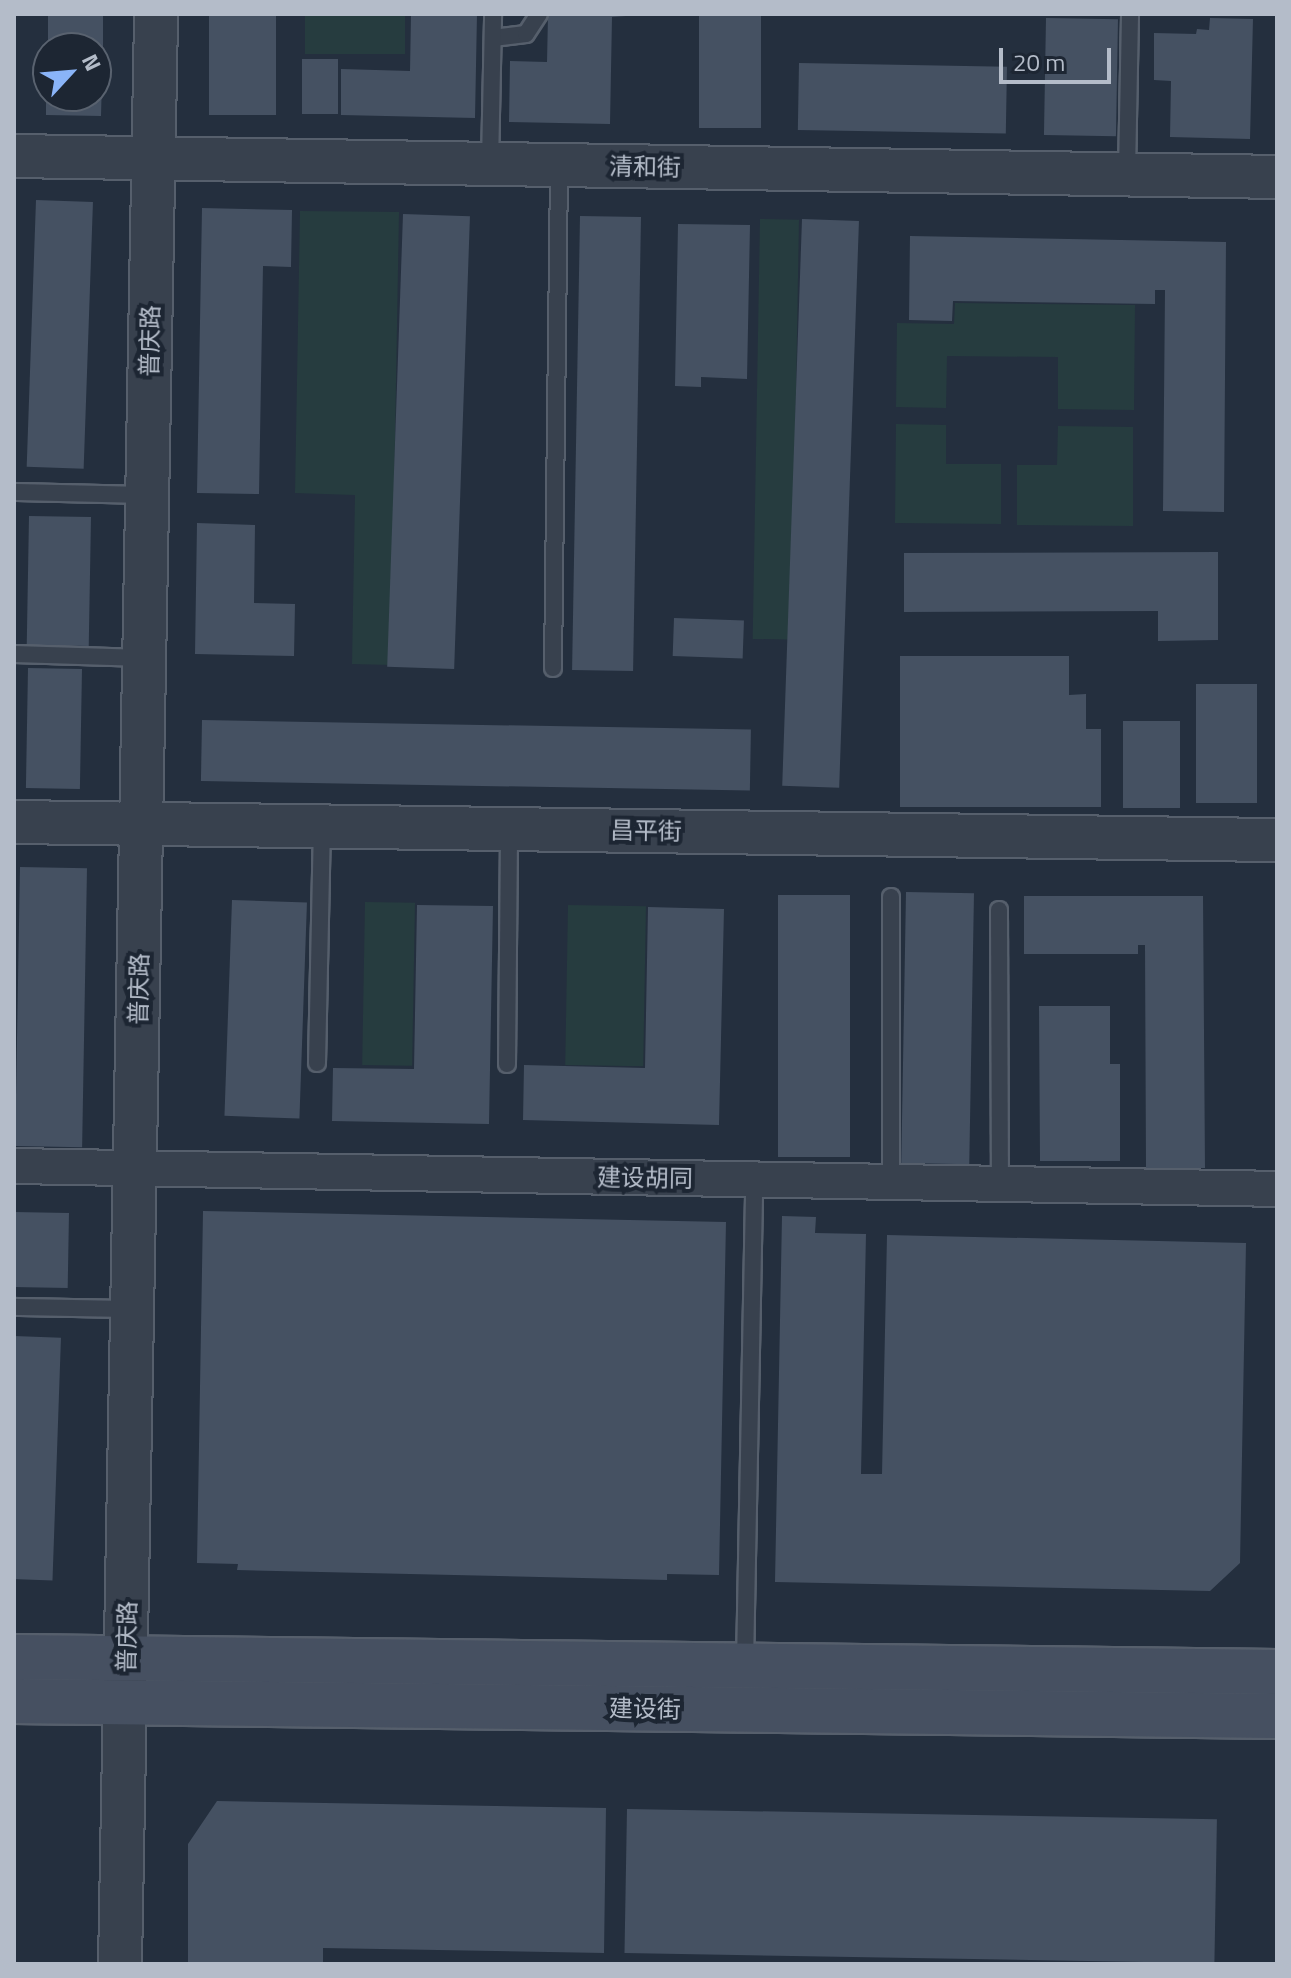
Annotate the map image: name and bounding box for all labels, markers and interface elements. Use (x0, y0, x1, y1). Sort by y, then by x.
north arrow (32, 32, 112, 112)
scale bar (1003, 32, 1115, 82)
text: 20 m (1013, 44, 1065, 80)
text: N (73, 48, 110, 77)
street label: 清和街 (609, 152, 681, 182)
street label: 普庆路 (135, 305, 165, 377)
street label: 昌平街 (610, 816, 682, 846)
street label: 普庆路 (124, 953, 154, 1025)
street label: 建设胡同 (597, 1163, 693, 1193)
street label: 普庆路 (112, 1601, 142, 1673)
street label: 建设街 (609, 1694, 681, 1724)

